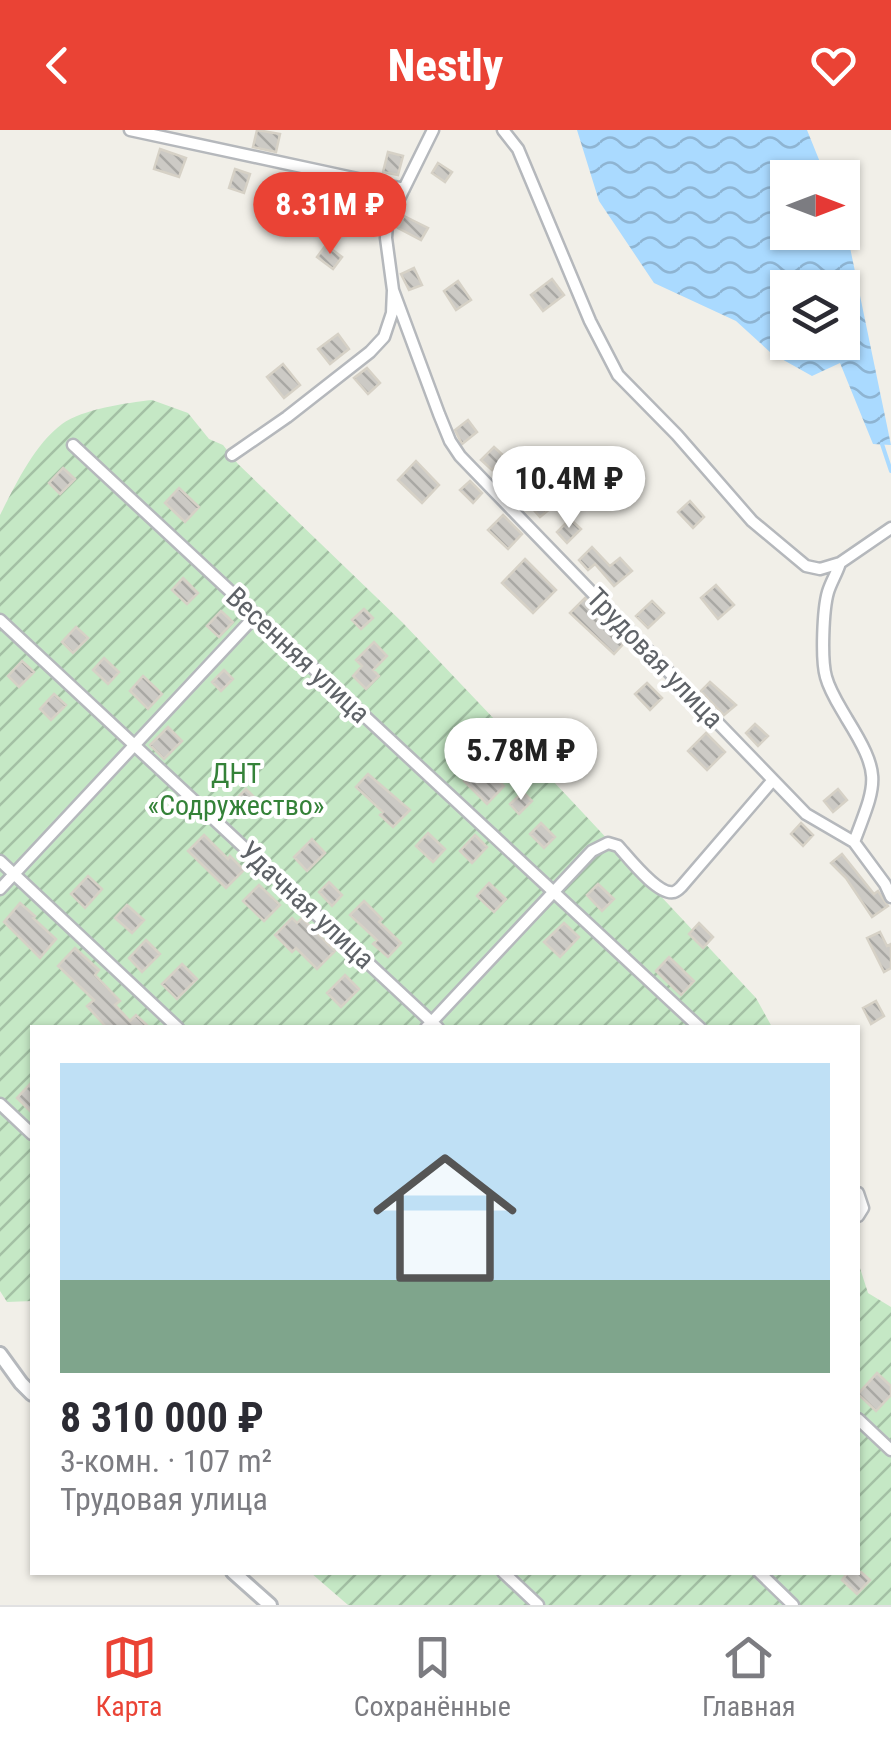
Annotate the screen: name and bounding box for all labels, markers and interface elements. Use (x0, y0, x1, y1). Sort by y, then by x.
icon: back (30, 38, 85, 93)
icon: heart (806, 38, 861, 93)
text: Nestly (388, 39, 503, 92)
north arrow (770, 160, 860, 250)
map controls (770, 160, 860, 360)
pin: 8.31M ₽ (238, 172, 422, 257)
text: 8.31M ₽ (275, 185, 385, 223)
button: layers (770, 270, 860, 360)
pin: 10.4M ₽ (477, 446, 661, 531)
text: 10.4M ₽ (514, 459, 624, 497)
street label: Весенняя улица (219, 580, 377, 730)
street label: Трудовая улица (580, 581, 730, 735)
pin: 5.78M ₽ (429, 718, 613, 803)
text: 5.78M ₽ (466, 731, 576, 769)
park label: ДНТ «Содружество» (147, 757, 325, 822)
street label: Удачная улица (233, 834, 381, 976)
icon: home (355, 1128, 535, 1308)
text: 8 310 000 ₽ (60, 1393, 264, 1442)
text: 3-комн. · 107 m² (60, 1442, 272, 1480)
text: Трудовая улица (60, 1480, 268, 1518)
tab: Карта (96, 1630, 163, 1723)
tab: Сохранённые (354, 1630, 511, 1723)
tab: Главная (702, 1630, 795, 1723)

